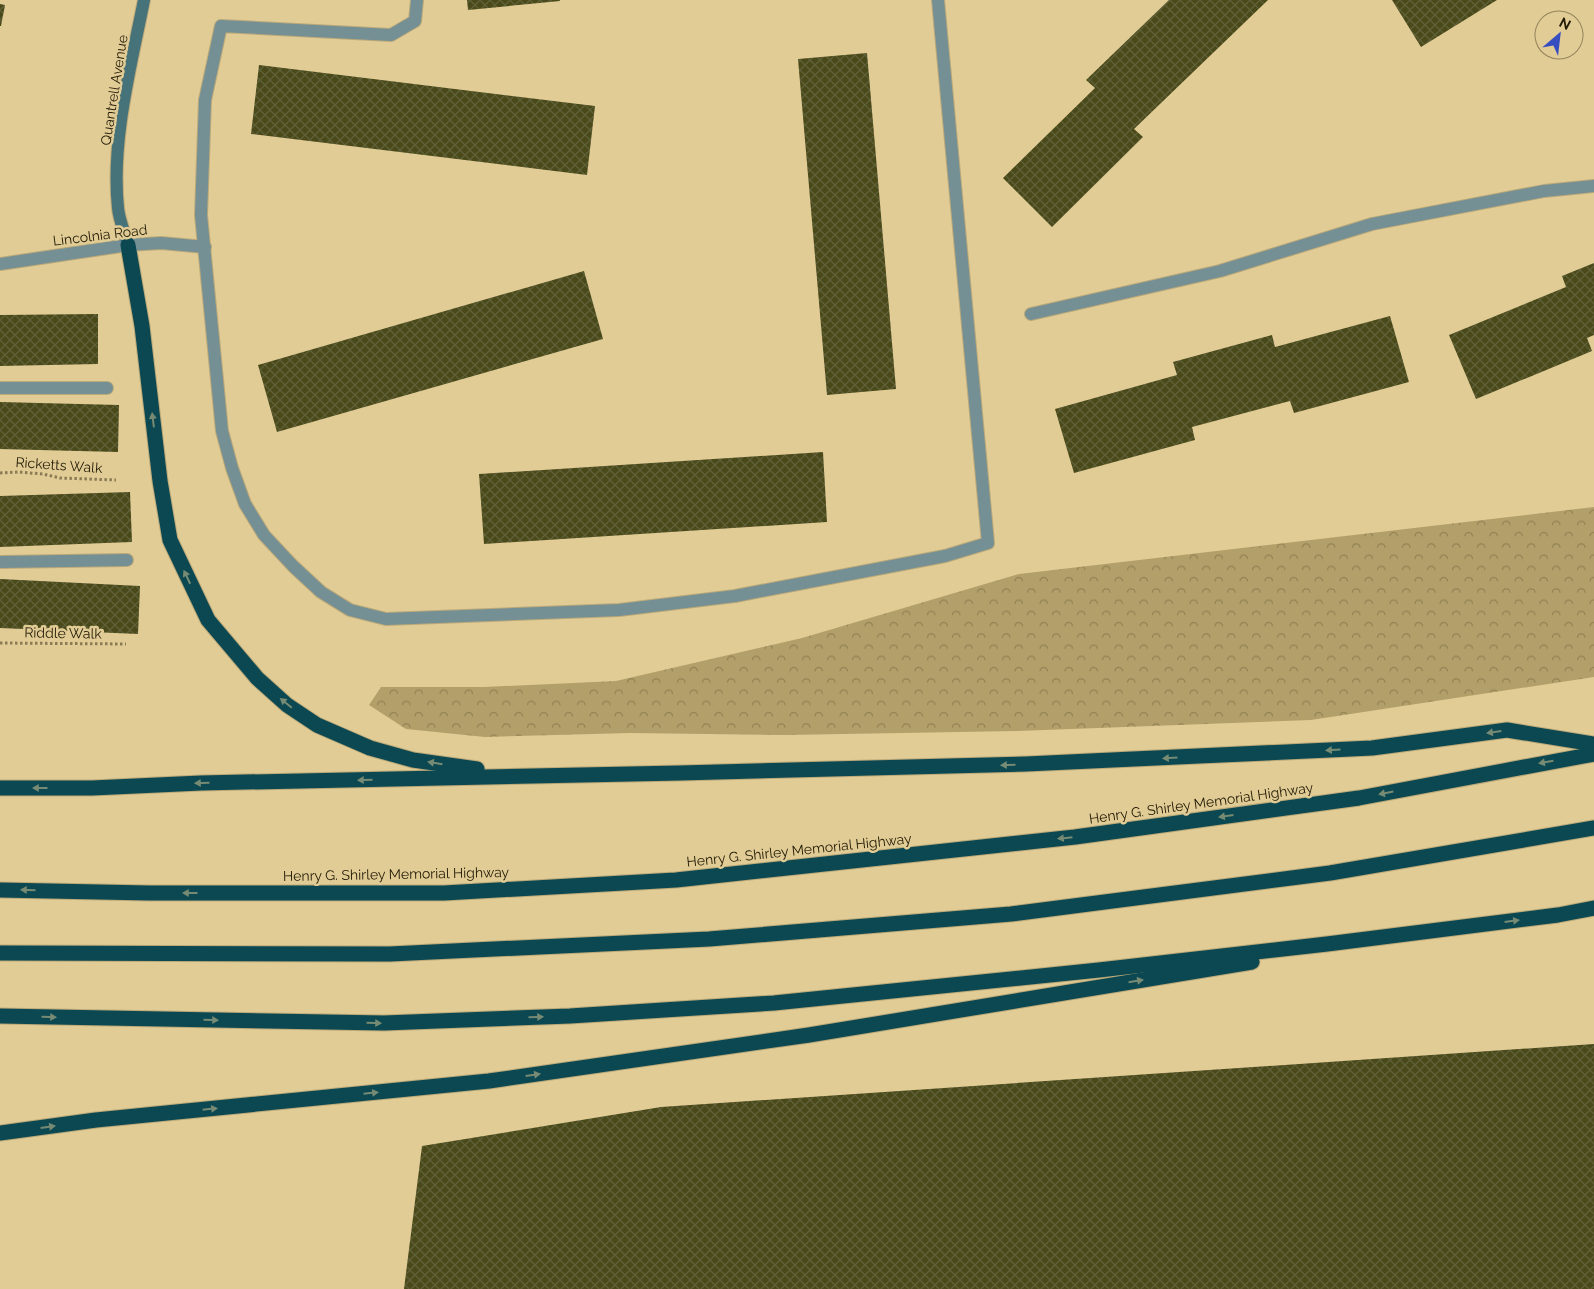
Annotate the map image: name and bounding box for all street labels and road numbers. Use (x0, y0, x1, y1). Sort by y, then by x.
street label: Quantrell Avenue (97, 34, 131, 146)
street label: Lincolnia Road (52, 221, 148, 249)
street label: Ricketts Walk (15, 454, 104, 476)
street label: Riddle Walk (24, 624, 102, 642)
street label: Henry G. Shirley Memorial Highway (1088, 779, 1314, 827)
street label: Henry G. Shirley Memorial Highway (686, 830, 913, 870)
street label: Henry G. Shirley Memorial Highway (283, 864, 510, 884)

